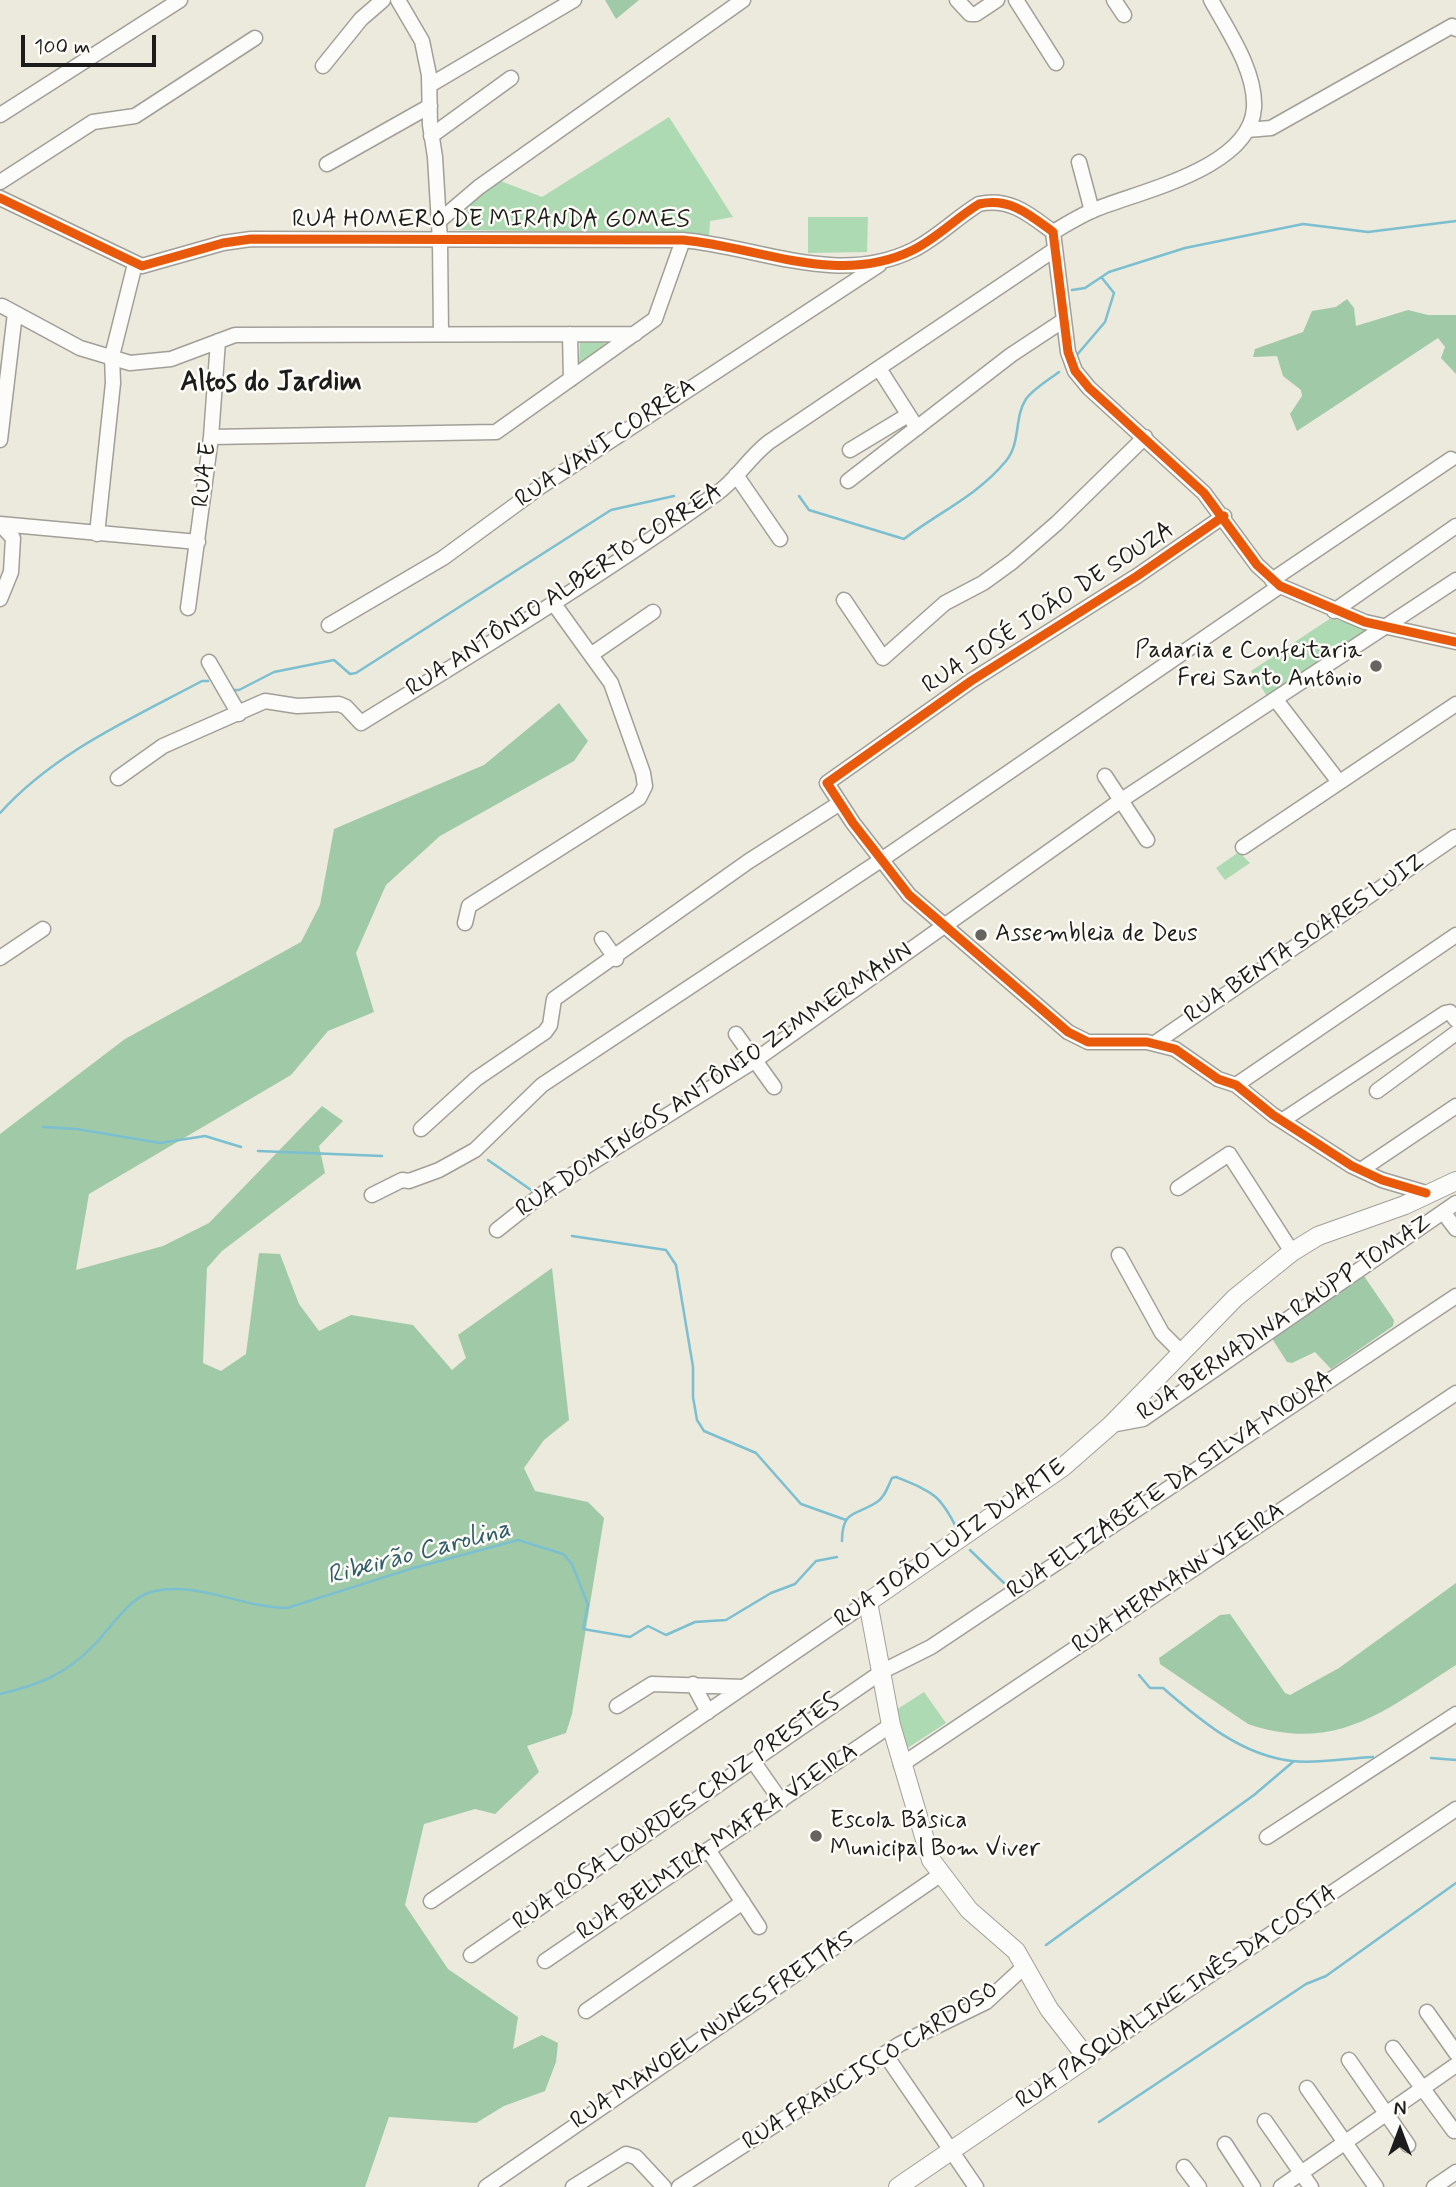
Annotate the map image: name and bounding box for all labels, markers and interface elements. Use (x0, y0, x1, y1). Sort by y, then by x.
scale bar (24, 21, 159, 65)
text: 100 m (34, 33, 90, 61)
street label: RUA HOMERO DE MIRANDA GOMES (292, 207, 690, 235)
district label: Altos do Jardim (180, 367, 362, 401)
street label: RUA VANI CORRÊA (511, 373, 701, 515)
street label: RUA E (188, 441, 224, 509)
street label: RUA ANTÔNIO ALBERTO CORREA (402, 478, 728, 704)
street label: RUA JOSÉ JOÃO DE SOUZA (918, 517, 1180, 701)
place label: Padaria e Confeitaria Frei Santo Antônio (1135, 638, 1362, 694)
marker: Padaria e Confeitaria Frei Santo Antônio (1368, 658, 1384, 674)
street label: RUA BENTA SOARES LUIZ (1180, 849, 1430, 1031)
place label: Assembleia de Deus (995, 921, 1198, 949)
marker: Assembleia de Deus (973, 927, 989, 943)
street label: RUA DOMINGOS ANTÔNIO ZIMMERMANN (511, 937, 919, 1225)
street label: RUA BERNADINA RAUPP TOMAZ (1132, 1209, 1438, 1429)
street label: RUA ELIZABETE DA SILVA MOURA (1002, 1366, 1340, 1606)
street label: RUA JOÃO LUIZ DUARTE (830, 1453, 1072, 1635)
street label: RUA HERMANN VIEIRA (1067, 1497, 1291, 1661)
water label: Ribeirão Carolina (324, 1515, 514, 1593)
street label: RUA ROSA LOURDES CRUZ PRESTES (508, 1689, 846, 1937)
street label: RUA BELMIRA MAFRA VIEIRA (572, 1738, 864, 1948)
place label: Escola Básica Municipal Bom Viver (830, 1808, 1040, 1864)
marker: Escola Básica Municipal Bom Viver (808, 1828, 824, 1844)
street label: RUA PASQUALINE INÊS DA COSTA (1011, 1880, 1343, 2116)
street label: RUA MANOEL NUNES FREITAS (566, 1925, 860, 2137)
street label: RUA FRANCISCO CARDOSO (738, 1976, 1004, 2158)
north arrow (1365, 2096, 1435, 2166)
text: N (1394, 2097, 1406, 2122)

